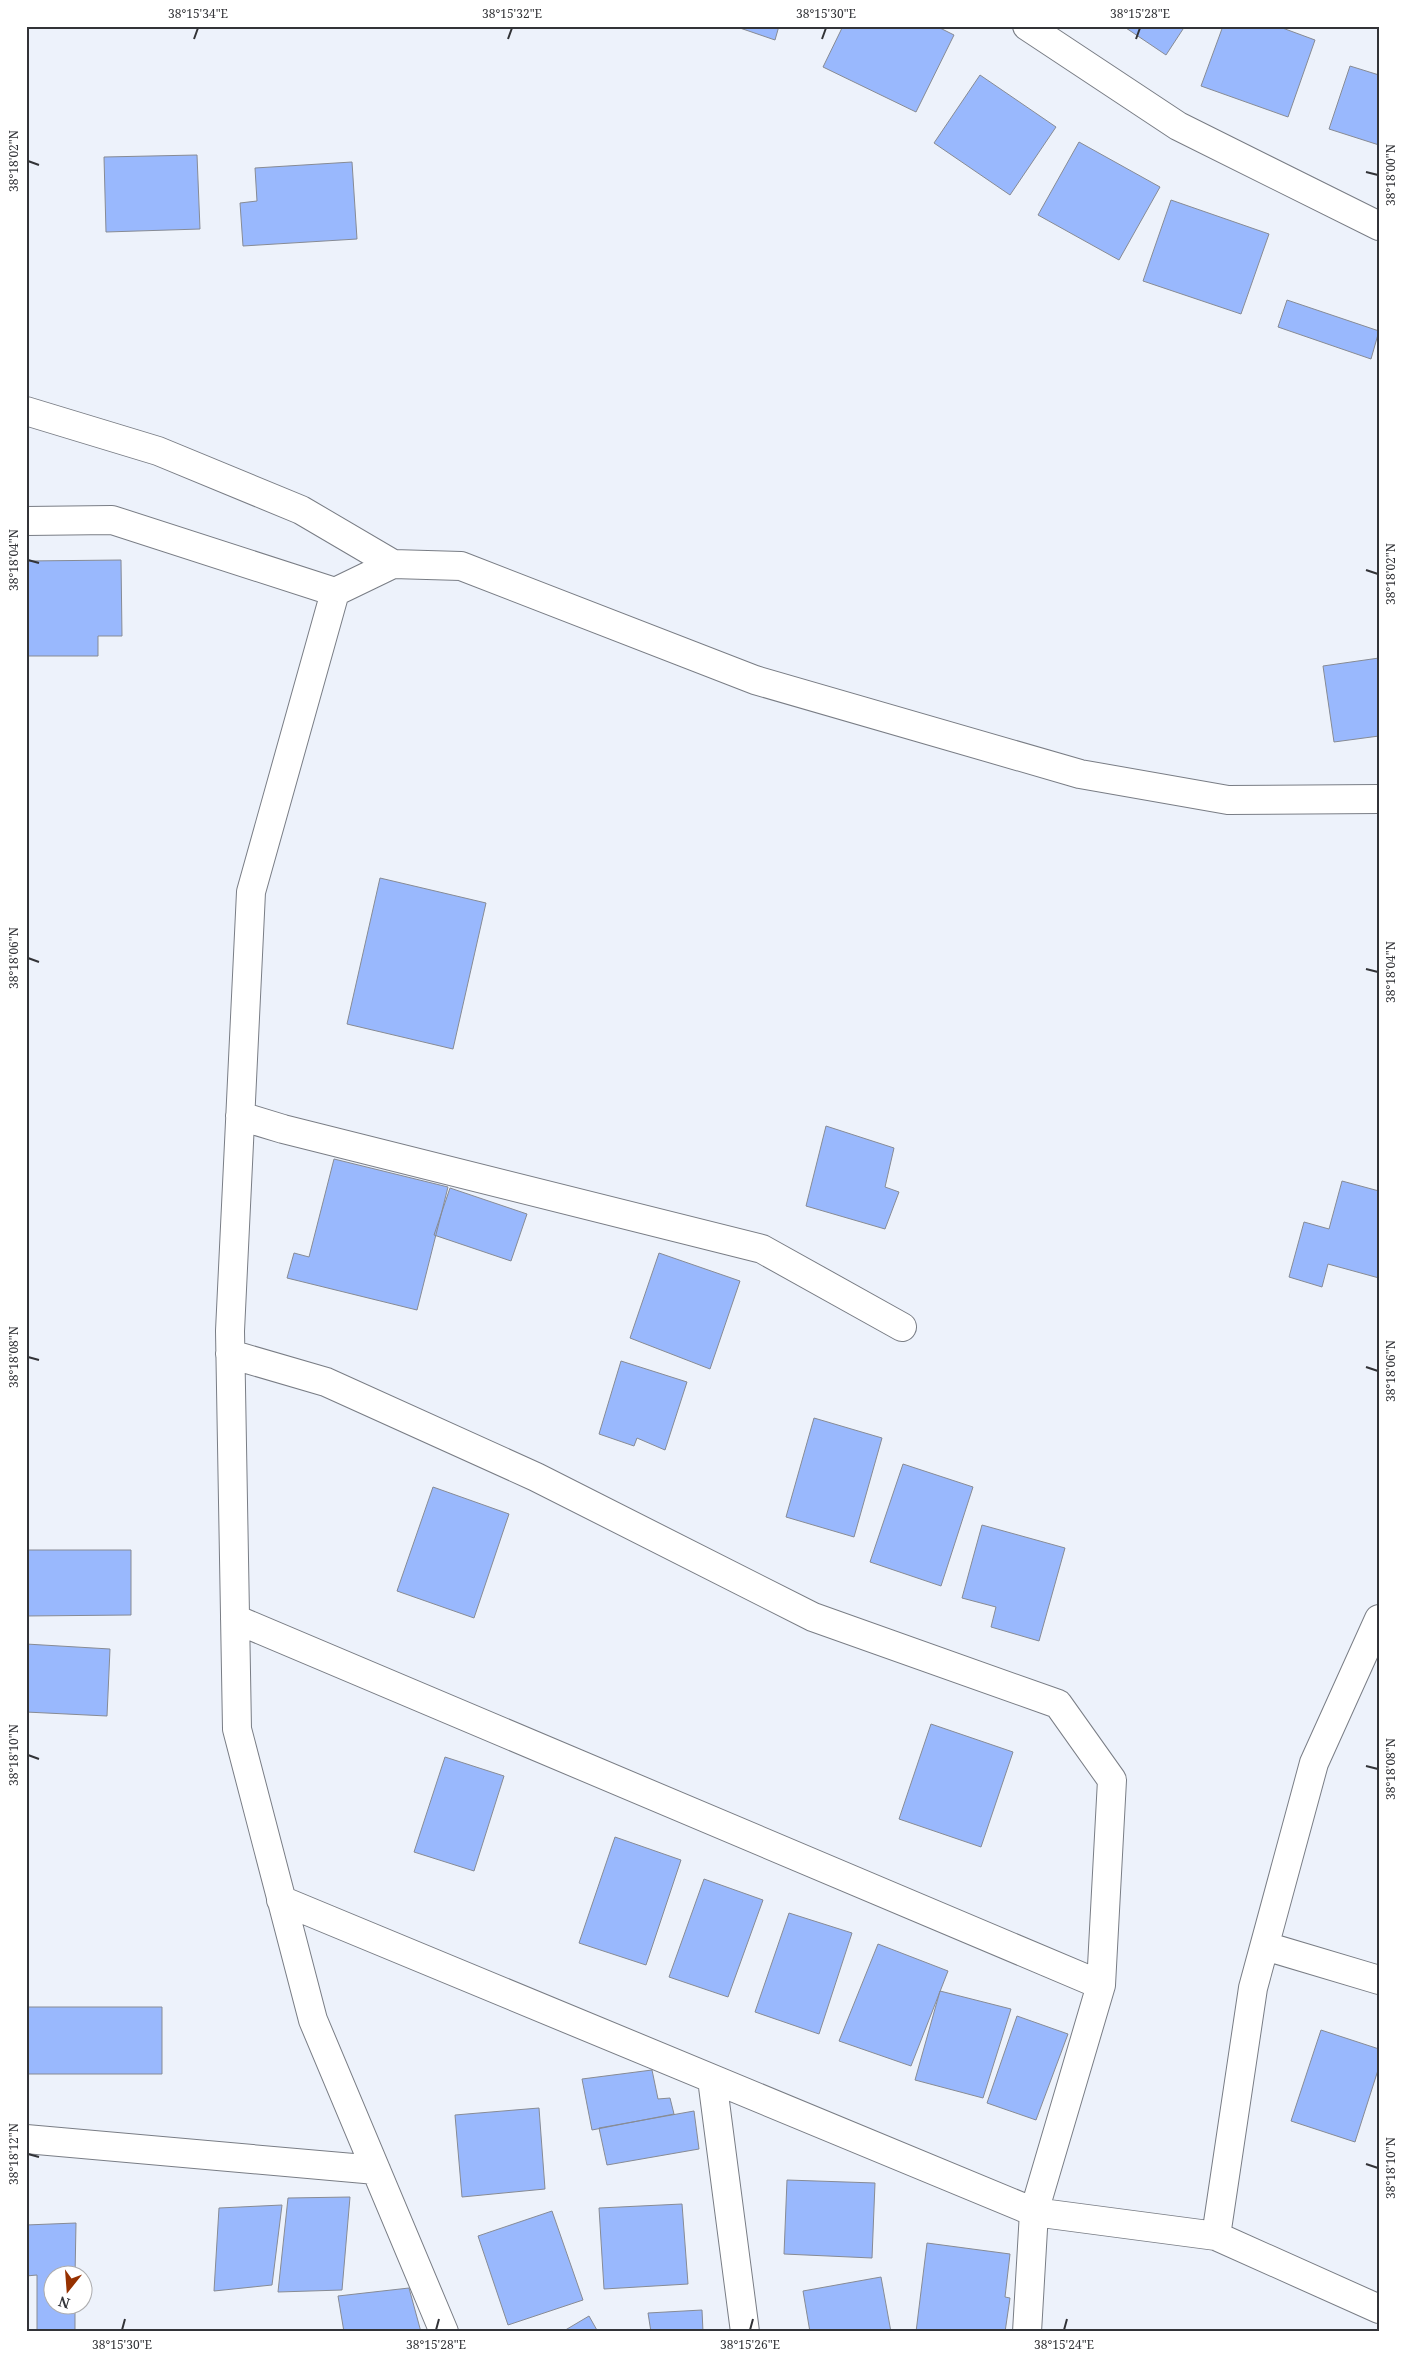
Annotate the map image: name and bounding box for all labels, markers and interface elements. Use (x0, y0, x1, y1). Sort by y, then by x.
text: 38°15'34"E (168, 5, 228, 22)
text: 38°15'32"E (482, 5, 542, 22)
text: 38°15'30"E (796, 5, 856, 22)
text: 38°15'28"E (1110, 5, 1170, 22)
text: 38°18'02"N (5, 130, 22, 192)
text: 38°18'00"N (1382, 144, 1399, 206)
text: 38°18'04"N (5, 529, 22, 591)
text: 38°18'02"N (1382, 543, 1399, 605)
text: 38°18'06"N (5, 927, 22, 989)
text: 38°18'04"N (1382, 941, 1399, 1003)
text: 38°18'08"N (5, 1326, 22, 1388)
text: 38°18'06"N (1382, 1340, 1399, 1402)
text: 38°18'10"N (5, 1724, 22, 1786)
text: 38°18'08"N (1382, 1738, 1399, 1800)
text: 38°18'12"N (5, 2123, 22, 2185)
text: 38°18'10"N (1382, 2137, 1399, 2199)
north arrow (42, 2266, 92, 2316)
text: N (56, 2292, 72, 2314)
text: 38°15'30"E (92, 2336, 152, 2353)
text: 38°15'28"E (406, 2336, 466, 2353)
text: 38°15'26"E (720, 2336, 780, 2353)
text: 38°15'24"E (1034, 2336, 1094, 2353)

